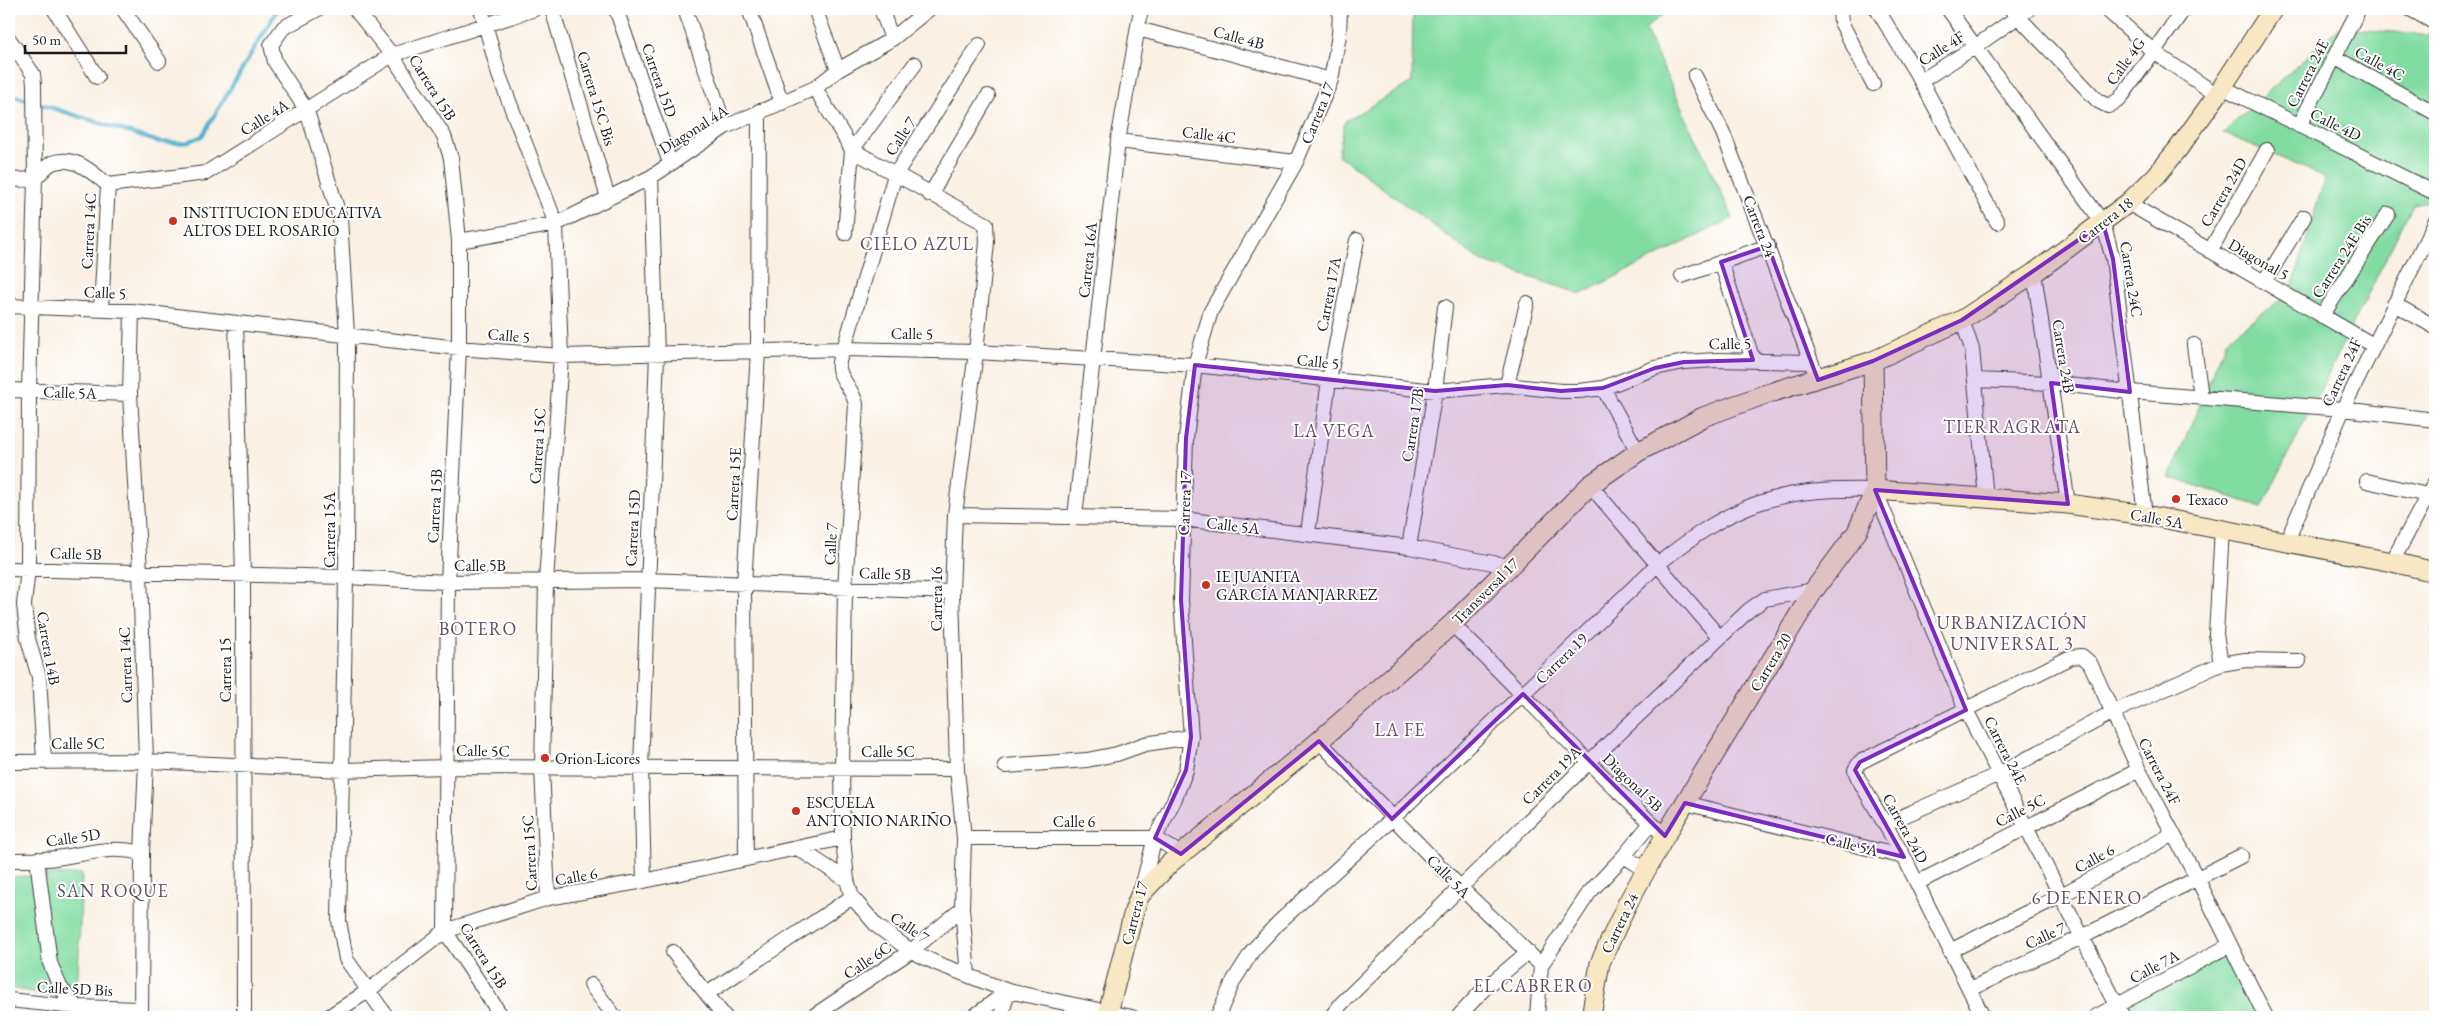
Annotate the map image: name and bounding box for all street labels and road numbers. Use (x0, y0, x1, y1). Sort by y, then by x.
street label: Calle 4B (1211, 21, 1267, 54)
street label: Calle 4F (1914, 26, 1968, 71)
street label: Calle 4G (2101, 33, 2150, 89)
street label: Carrera 24E (2281, 35, 2334, 111)
street label: Carrera 15D (637, 40, 682, 120)
street label: Calle 4C (2351, 41, 2408, 86)
street label: Carrera 15C Bis (572, 48, 621, 148)
street label: Carrera 15B (404, 50, 461, 124)
street label: Carrera 17 (1296, 79, 1339, 147)
street label: Calle 4A (236, 94, 293, 141)
street label: Diagonal 4A (655, 99, 733, 159)
street label: Calle 4D (2307, 103, 2365, 146)
street label: Calle 7 (880, 112, 921, 160)
street label: Calle 4C (1181, 121, 1237, 148)
street label: Carrera 24D (2195, 154, 2252, 231)
street label: Carrera 14C (76, 192, 101, 270)
street label: Carrera 24 (1738, 192, 1781, 261)
street label: Carrera 18 (2073, 192, 2138, 249)
street label: Carrera 24E Bis (2307, 210, 2376, 302)
street label: Carrera 16A (1073, 220, 1102, 299)
street label: Diagonal 5 (2225, 234, 2293, 285)
street label: Carrera 24C (2115, 240, 2148, 318)
street label: Carrera 17A (1311, 254, 1346, 333)
street label: Calle 5 (83, 281, 127, 304)
street label: Carrera 24B (2047, 318, 2080, 394)
street label: Calle 5 (487, 323, 531, 348)
street label: Calle 5 (891, 323, 933, 344)
street label: Calle 5 (1709, 333, 1751, 354)
street label: Carrera 24F (2316, 335, 2366, 410)
street label: Calle 5 (1296, 349, 1340, 374)
street label: Calle 5A (43, 381, 98, 404)
street label: Carrera 17B (1396, 387, 1429, 463)
street label: Carrera 15C (524, 407, 551, 485)
street label: Carrera 15E (721, 447, 746, 522)
street label: Carrera 15B (422, 468, 447, 544)
street label: Carrera 17 (1173, 470, 1196, 536)
street label: Carrera 15D (620, 489, 645, 567)
street label: Carrera 15A (319, 491, 340, 568)
street label: Calle 5A (2129, 503, 2186, 534)
street label: Calle 5A (1205, 512, 1262, 539)
street label: Calle 7 (819, 522, 842, 566)
street label: Calle 5B (50, 542, 102, 565)
street label: Transversal 17 (1447, 553, 1524, 629)
street label: Calle 5B (454, 555, 506, 576)
street label: Calle 5B (859, 562, 911, 585)
street label: Carrera 16 (926, 566, 947, 631)
street label: Carrera 14B (32, 610, 65, 687)
street label: Carrera 14C (114, 626, 137, 703)
street label: Carrera 19 (1531, 628, 1592, 688)
street label: Carrera 20 (1745, 629, 1796, 696)
street label: Carrera 15 (215, 638, 236, 702)
street label: Carrera 24E (1979, 712, 2032, 788)
street label: Calle 5C (51, 733, 105, 754)
street label: Carrera 24F (2134, 734, 2186, 809)
street label: Calle 5C (456, 740, 510, 761)
street label: Carrera 19A (1517, 740, 1586, 810)
street label: Calle 5C (861, 741, 915, 762)
street label: Diagonal 5B (1598, 748, 1667, 816)
street label: Carrera 24D (1878, 789, 1933, 867)
street label: Calle 5C (1991, 789, 2049, 832)
street label: Calle 6 (1053, 811, 1096, 832)
street label: Carrera 15C (517, 814, 542, 892)
street label: Calle 5D (45, 823, 102, 852)
street label: Calle 5A (1823, 828, 1881, 861)
street label: Calle 6 (2071, 839, 2118, 878)
street label: Calle 5A (1422, 850, 1476, 903)
street label: Calle 6 (553, 862, 599, 891)
street label: Carrera 17 (1116, 879, 1153, 947)
street label: Carrera 24 (1596, 889, 1643, 957)
street label: Calle 7 (886, 907, 933, 948)
street label: Calle 7 (2021, 917, 2069, 954)
street label: Carrera 15B (455, 918, 512, 992)
street label: Calle 6C (839, 937, 895, 984)
street label: Calle 7A (2126, 944, 2184, 988)
street label: Calle 5D Bis (36, 976, 114, 1001)

